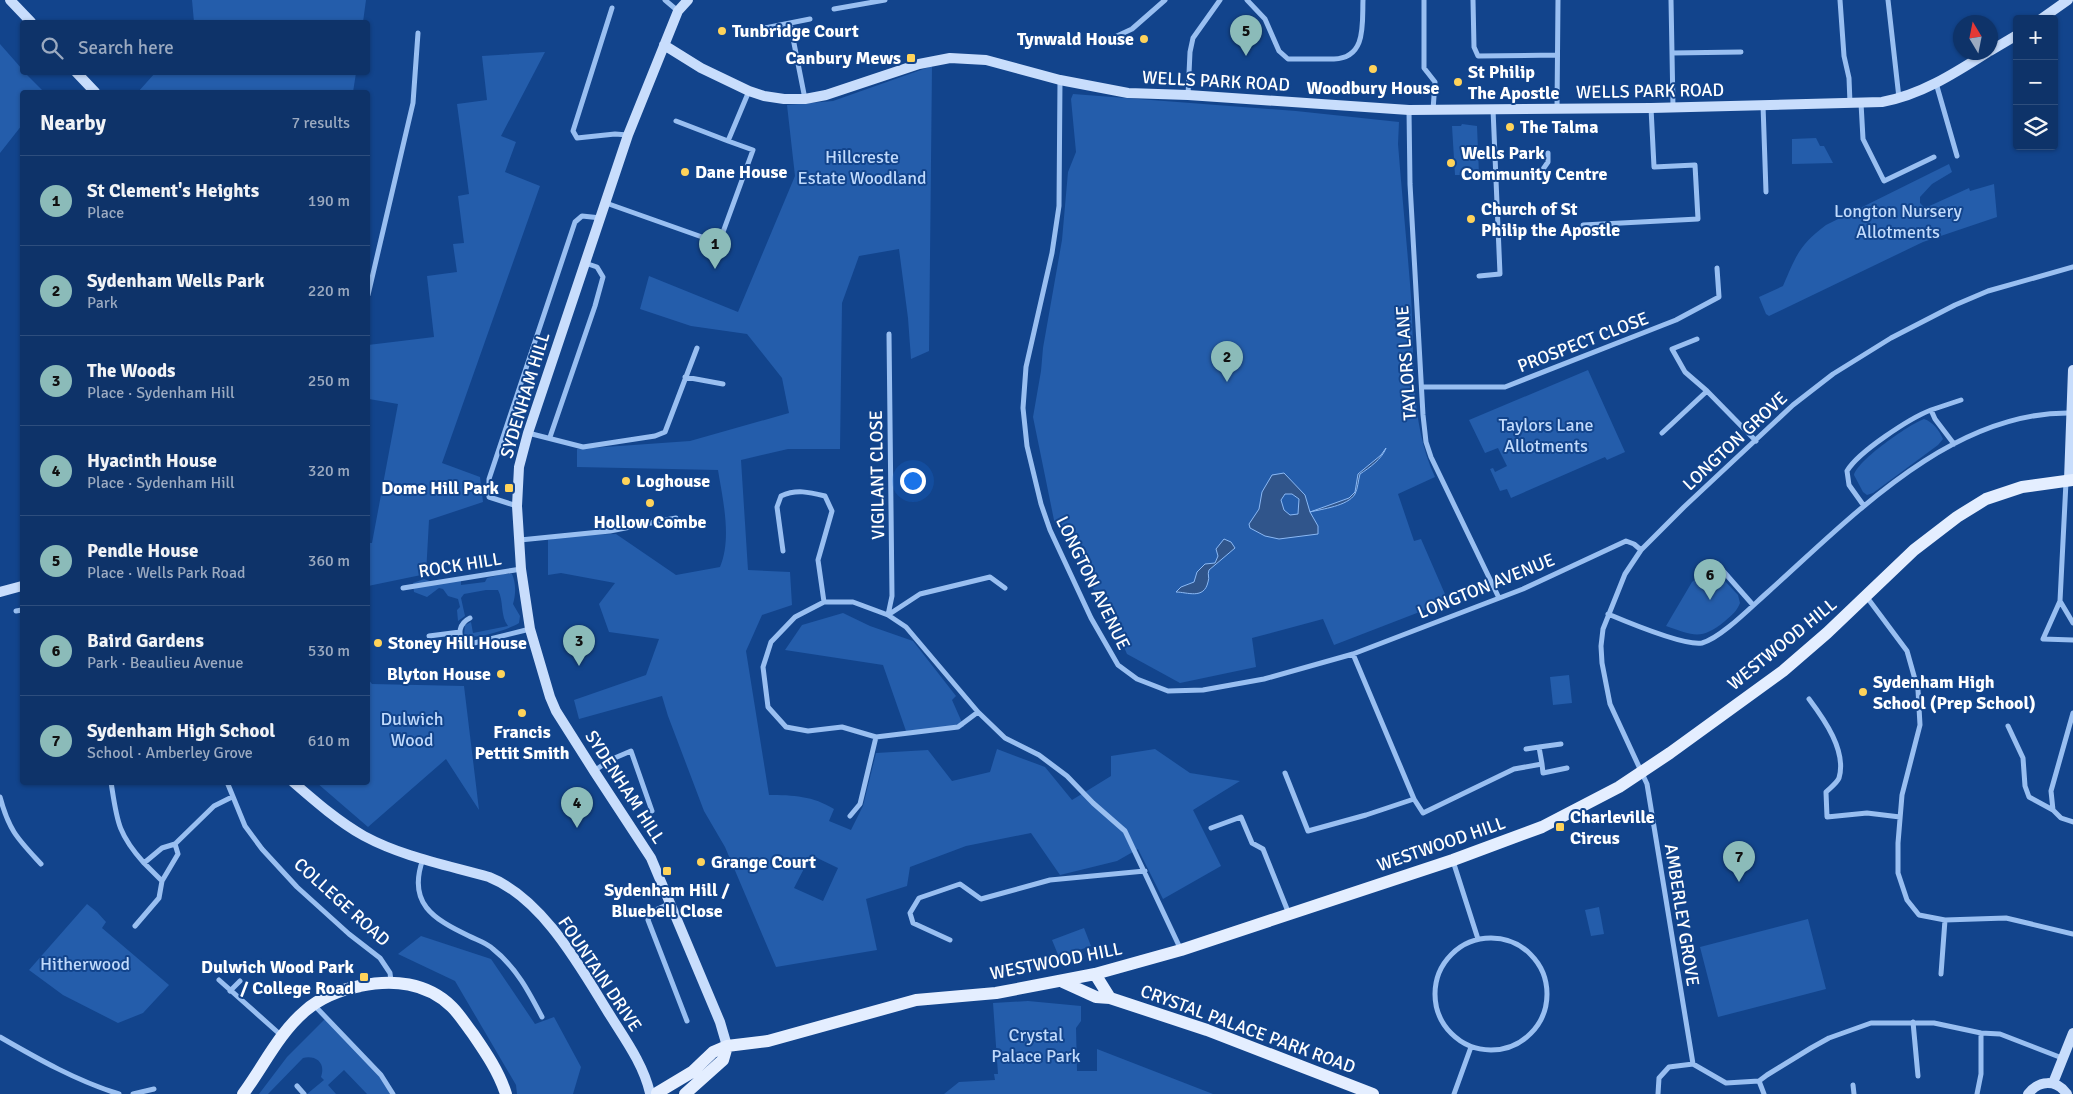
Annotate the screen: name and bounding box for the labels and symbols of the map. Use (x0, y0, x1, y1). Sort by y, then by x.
pin: 5 (1230, 15, 1262, 56)
north arrow (1953, 15, 1998, 60)
place label: Tunbridge Court (732, 20, 859, 42)
marker: Tunbridge Court (716, 25, 728, 37)
place label: Tynwald House (1017, 28, 1134, 50)
marker: Tynwald House (1138, 33, 1150, 45)
place label: Canbury Mews (785, 47, 901, 69)
marker: Canbury Mews (905, 52, 917, 64)
place label: St Philip The Apostle (1468, 61, 1560, 104)
marker: Woodbury House (1367, 63, 1379, 75)
street label: WELLS PARK ROAD (1141, 66, 1291, 96)
marker: St Philip The Apostle (1452, 76, 1464, 88)
place label: Woodbury House (1307, 77, 1439, 99)
street label: WELLS PARK ROAD (1576, 79, 1724, 103)
place label: The Talma (1520, 116, 1598, 138)
marker: The Talma (1504, 121, 1516, 133)
place label: Wells Park Community Centre (1461, 142, 1607, 185)
park label: Hillcreste Estate Woodland (797, 146, 927, 189)
marker: Wells Park Community Centre (1445, 157, 1457, 169)
place label: Dane House (695, 161, 787, 183)
marker: Dane House (679, 166, 691, 178)
place label: Church of St Philip the Apostle (1481, 198, 1620, 241)
park label: Longton Nursery Allotments (1834, 200, 1963, 243)
marker: Church of St Philip the Apostle (1465, 213, 1477, 225)
pin: 1 (699, 228, 731, 269)
street label: TAYLORS LANE (1391, 305, 1421, 421)
street label: PROSPECT CLOSE (1514, 307, 1652, 377)
street label: SYDENHAM HILL (495, 329, 555, 461)
pin: 2 (1211, 341, 1243, 382)
street label: LONGTON GROVE (1678, 387, 1792, 495)
street label: VIGILANT CLOSE (865, 410, 889, 540)
park label: Taylors Lane Allotments (1499, 414, 1593, 457)
your location (900, 468, 926, 494)
place label: Loghouse (636, 470, 710, 492)
marker: Loghouse (620, 475, 632, 487)
place label: Dome Hill Park (381, 477, 500, 499)
marker: Dome Hill Park (503, 482, 515, 494)
marker: Hollow Combe (644, 497, 656, 509)
place label: Hollow Combe (594, 511, 707, 533)
street label: LONGTON AVENUE (1051, 513, 1135, 653)
street label: ROCK HILL (417, 548, 503, 582)
street label: LONGTON AVENUE (1414, 548, 1558, 624)
pin: 6 (1694, 559, 1726, 600)
street label: WESTWOOD HILL (1723, 593, 1841, 695)
pin: 3 (563, 625, 595, 666)
place label: Stoney Hill House (388, 632, 527, 654)
marker: Stoney Hill House (372, 637, 384, 649)
place label: Blyton House (387, 663, 491, 685)
marker: Blyton House (495, 668, 507, 680)
place label: Sydenham High School (Prep School) (1873, 671, 2036, 714)
marker: Sydenham High School (Prep School) (1857, 686, 1869, 698)
marker: Francis Pettit Smith (516, 707, 528, 719)
park label: Dulwich Wood (380, 708, 444, 751)
place label: Francis Pettit Smith (475, 721, 570, 764)
street label: SYDENHAM HILL (580, 726, 670, 848)
pin: 4 (561, 787, 593, 828)
place label: Charleville Circus (1570, 806, 1655, 849)
street label: WESTWOOD HILL (1374, 812, 1508, 876)
marker: Charleville Circus (1554, 821, 1566, 833)
pin: 7 (1723, 841, 1755, 882)
street label: AMBERLEY GROVE (1660, 842, 1704, 988)
place label: Grange Court (711, 851, 816, 873)
street label: COLLEGE ROAD (289, 853, 395, 951)
marker: Grange Court (695, 856, 707, 868)
marker: Sydenham Hill / Bluebell Close (661, 865, 673, 877)
place label: Sydenham Hill / Bluebell Close (604, 879, 731, 922)
street label: FOUNTAIN DRIVE (553, 912, 647, 1036)
street label: WESTWOOD HILL (988, 937, 1124, 985)
park label: Hitherwood (40, 953, 130, 975)
place label: Dulwich Wood Park / College Road (201, 956, 355, 999)
marker: Dulwich Wood Park / College Road (358, 971, 370, 983)
street label: CRYSTAL PALACE PARK ROAD (1138, 980, 1358, 1078)
park label: Crystal Palace Park (991, 1024, 1081, 1067)

